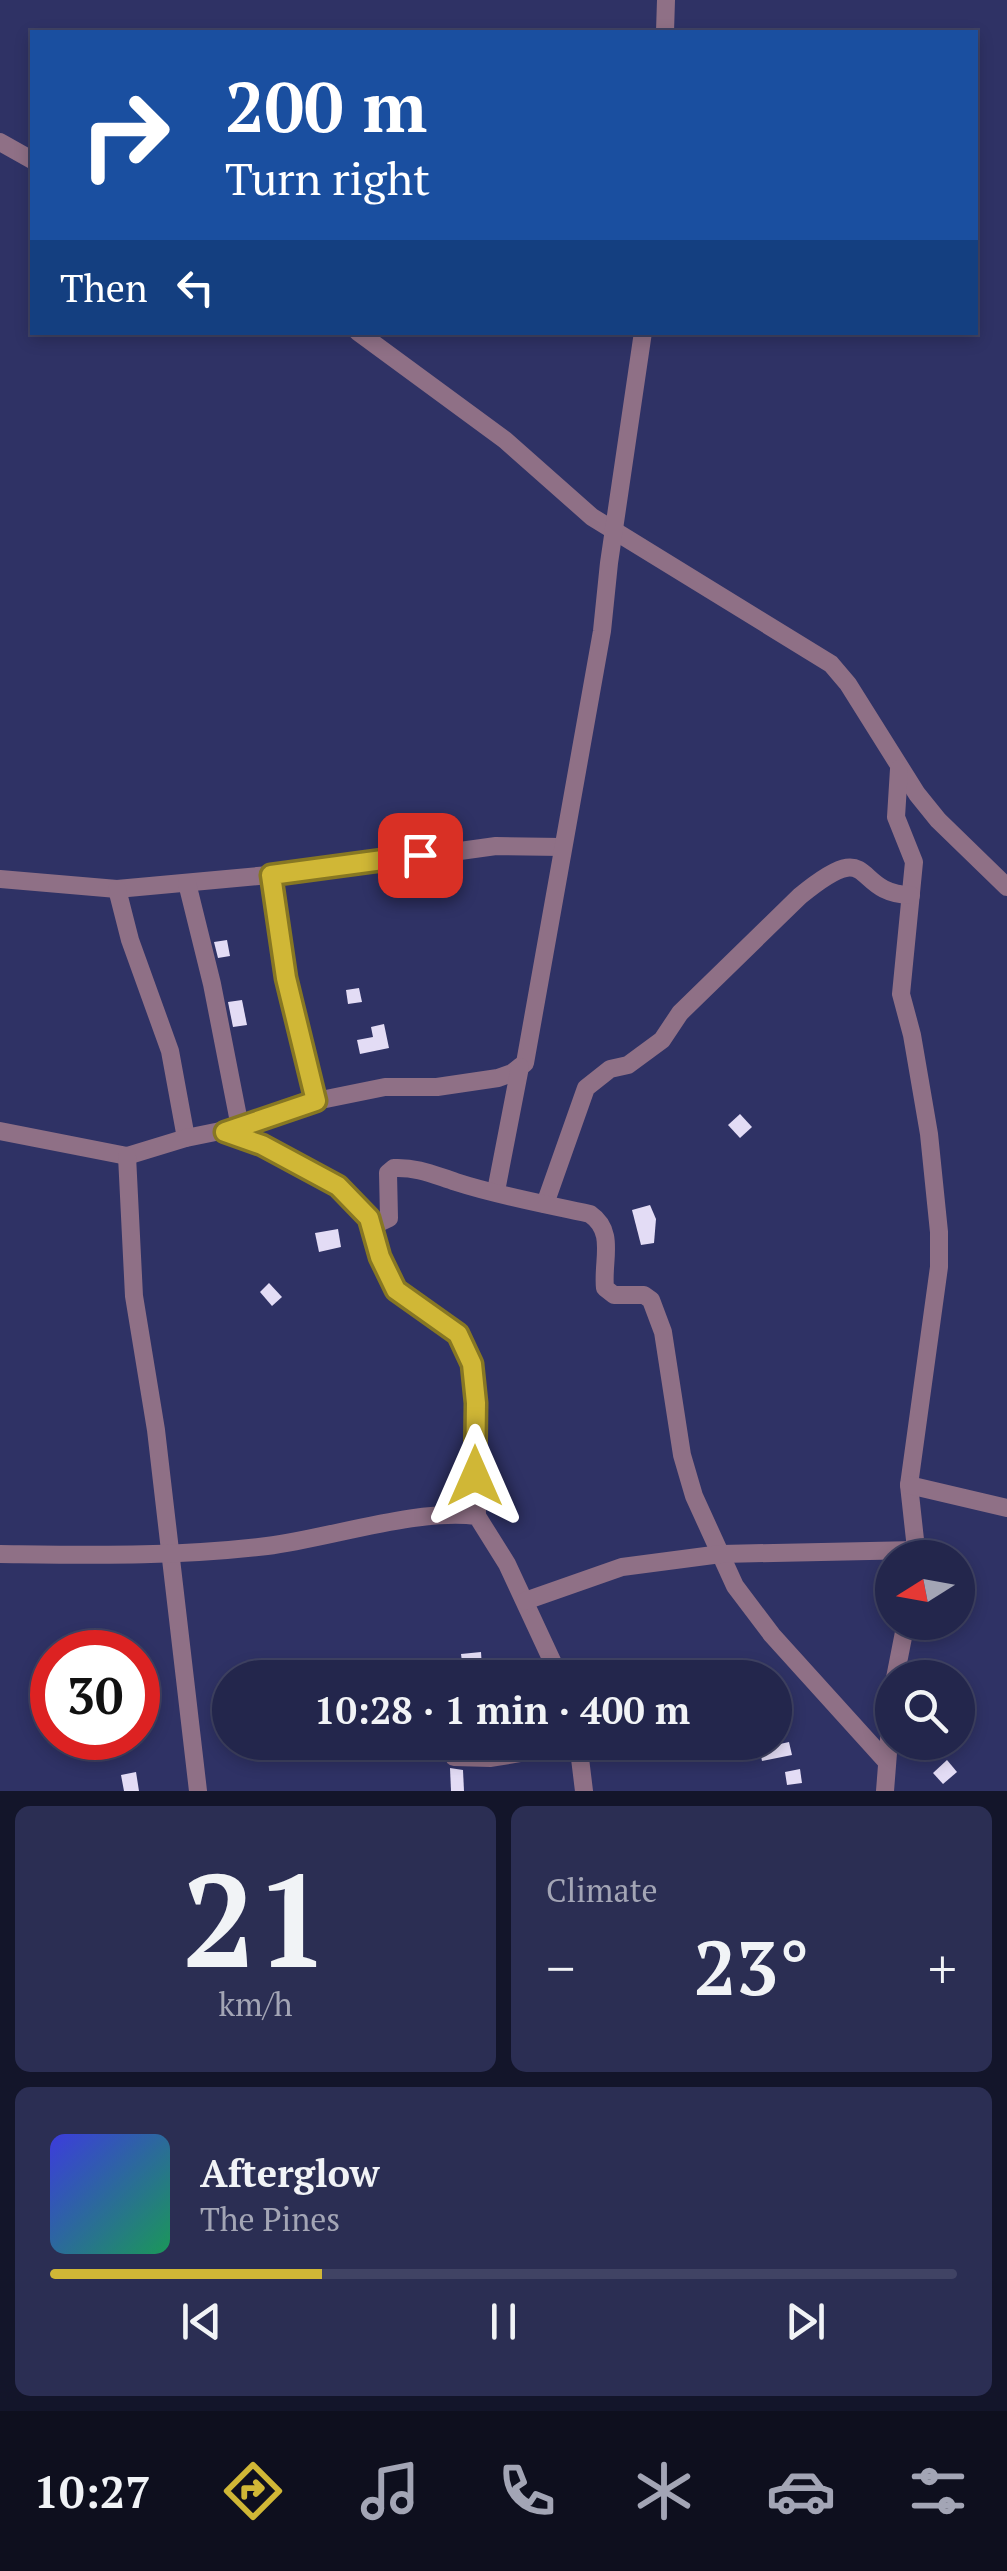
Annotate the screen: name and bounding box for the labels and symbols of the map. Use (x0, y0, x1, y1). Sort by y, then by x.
pin (378, 813, 463, 898)
position arrow (423, 1424, 527, 1528)
north arrow (875, 1540, 975, 1640)
speed limit sign: 30 (30, 1630, 160, 1760)

